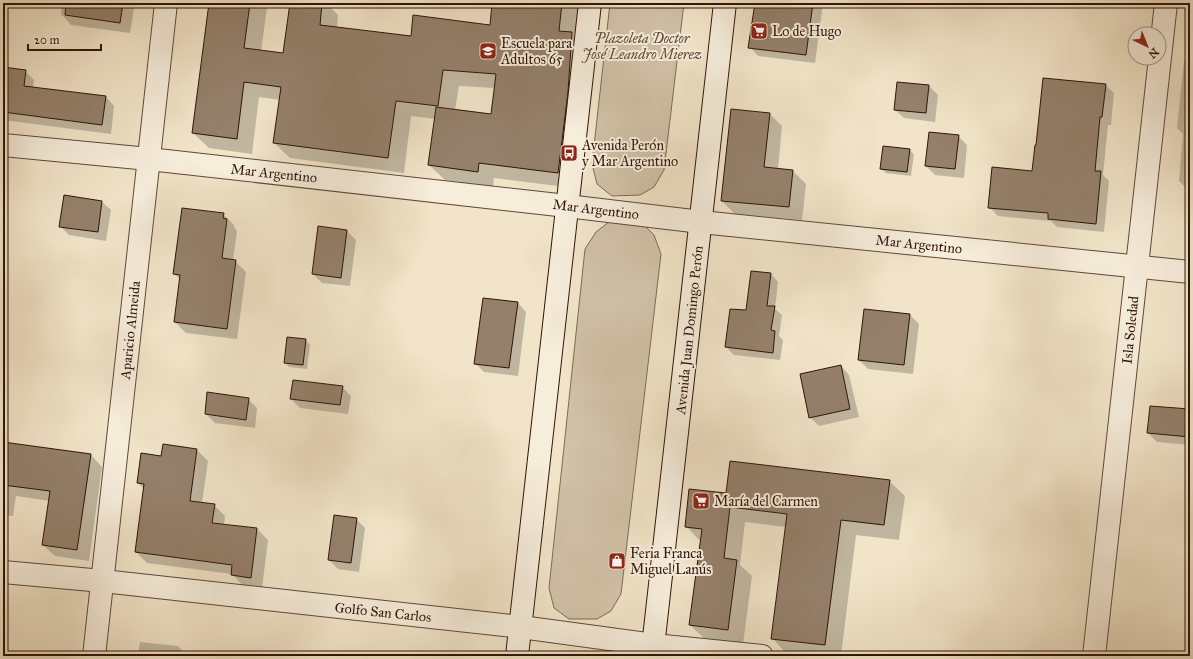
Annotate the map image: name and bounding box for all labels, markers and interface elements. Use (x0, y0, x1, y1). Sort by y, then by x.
supermarket icon: Lo de Hugo (749, 21, 769, 41)
place label: Lo de Hugo (772, 23, 842, 40)
scale bar (28, 26, 101, 52)
north arrow (1127, 26, 1167, 66)
park label: Plazoleta Doctor José Leandro Mierez (581, 30, 702, 63)
text: 20 m (34, 33, 60, 47)
place label: Escuela para Adultos 65 (500, 35, 572, 68)
school or university icon: Escuela para Adultos 65 (478, 41, 498, 61)
text: N (1145, 45, 1161, 61)
place label: Avenida Perón y Mar Argentino (581, 137, 678, 170)
bus stop icon: Avenida Perón y Mar Argentino (559, 143, 579, 163)
street label: Mar Argentino (230, 161, 318, 186)
street label: Mar Argentino (552, 196, 640, 223)
street label: Mar Argentino (875, 232, 963, 257)
street label: Avenida Juan Domingo Perón (672, 245, 708, 416)
street label: Aparicio Almeida (117, 280, 144, 381)
street label: Isla Soledad (1118, 295, 1143, 365)
supermarket icon: María del Carmen (691, 491, 711, 511)
place label: María del Carmen (714, 493, 818, 510)
place label: Feria Franca Miguel Lanús (630, 545, 711, 578)
shop icon: Feria Franca Miguel Lanús (607, 551, 627, 571)
street label: Golfo San Carlos (334, 599, 432, 626)

